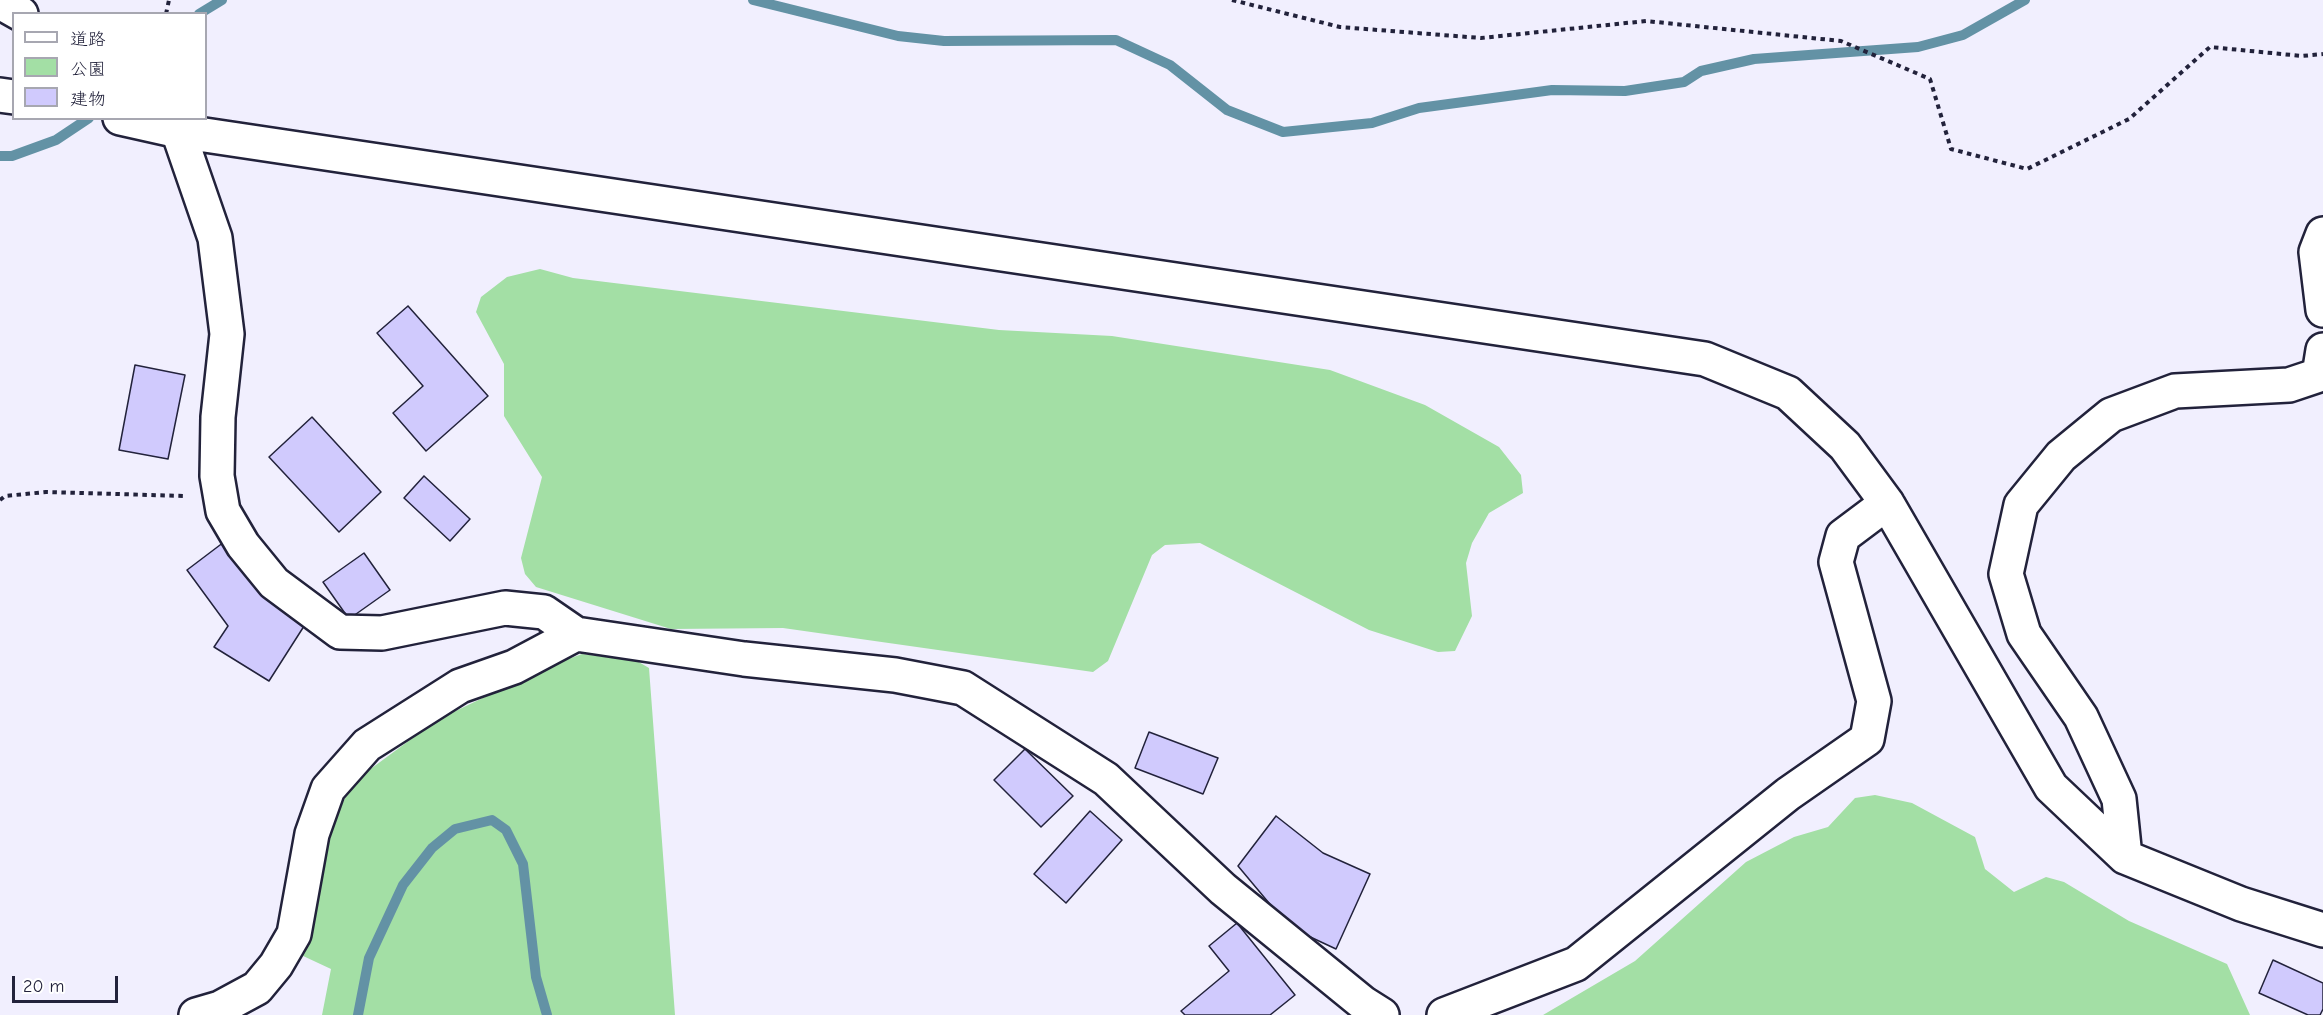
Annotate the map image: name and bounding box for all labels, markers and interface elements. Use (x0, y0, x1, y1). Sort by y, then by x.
legend (12, 12, 207, 120)
text: 道路 (70, 29, 106, 50)
text: 公園 (70, 59, 106, 80)
text: 建物 (70, 89, 106, 110)
scale bar (15, 964, 122, 1002)
text: 20 m (23, 976, 64, 997)

